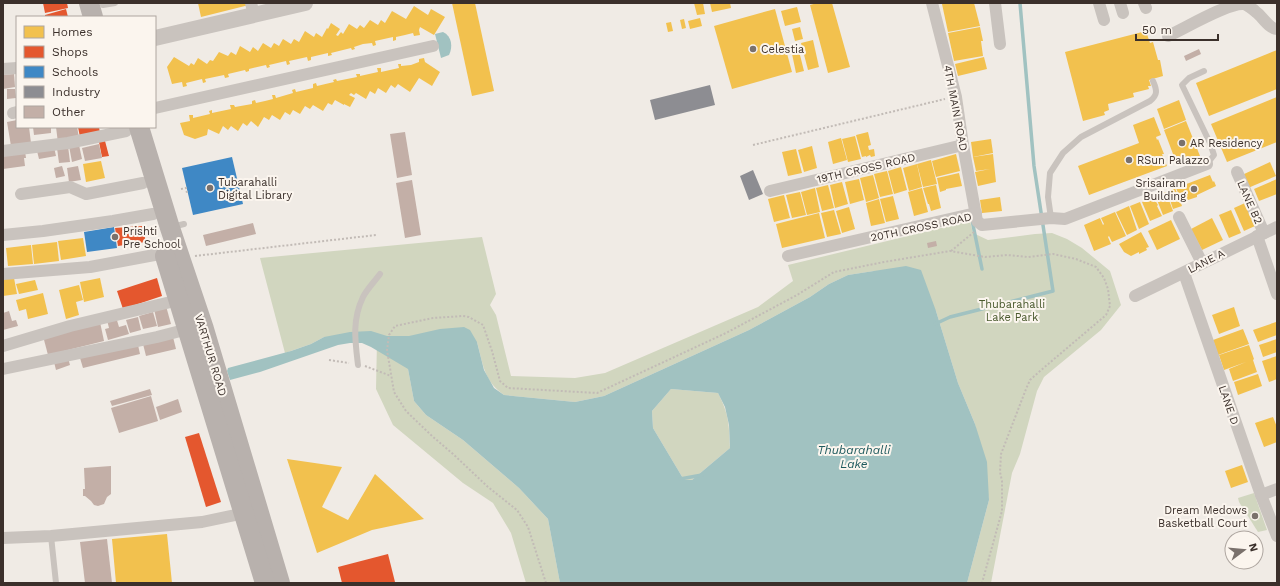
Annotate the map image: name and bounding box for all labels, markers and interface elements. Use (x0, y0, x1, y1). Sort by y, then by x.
legend (16, 16, 156, 128)
scale bar (1136, 16, 1218, 42)
text: 50 m (1142, 23, 1172, 37)
text: Homes (52, 25, 93, 39)
place label: Celestia (761, 43, 804, 56)
marker: Celestia (748, 44, 758, 54)
text: Shops (52, 45, 88, 59)
street label: 4TH MAIN ROAD (941, 64, 970, 152)
text: Schools (52, 65, 98, 79)
text: Industry (52, 85, 101, 99)
text: Other (52, 105, 85, 119)
place label: AR Residency (1190, 137, 1263, 150)
marker: AR Residency (1177, 138, 1187, 148)
street label: 19TH CROSS ROAD (816, 151, 917, 186)
place label: RSun Palazzo (1137, 154, 1209, 167)
marker: RSun Palazzo (1124, 155, 1134, 165)
place label: Tubarahalli Digital Library (218, 176, 293, 202)
place label: Srisairam Building (1136, 177, 1186, 203)
street label: LANE B2 (1234, 178, 1265, 226)
marker: Tubarahalli Digital Library (205, 183, 215, 193)
marker: Srisairam Building (1189, 184, 1199, 194)
street label: 20TH CROSS ROAD (869, 210, 973, 245)
place label: Prishti Pre School (123, 225, 181, 251)
marker: Prishti Pre School (110, 232, 120, 242)
street label: LANE A (1186, 247, 1227, 276)
park label: Thubarahalli Lake Park (979, 298, 1045, 324)
street label: VARTHUR ROAD (192, 313, 229, 398)
street label: LANE D (1216, 384, 1241, 427)
water label: Thubarahalli Lake (818, 443, 891, 471)
place label: Dream Medows Basketball Court (1158, 504, 1247, 530)
marker: Dream Medows Basketball Court (1250, 511, 1260, 521)
north arrow (1224, 530, 1264, 570)
text: N (1246, 542, 1261, 553)

